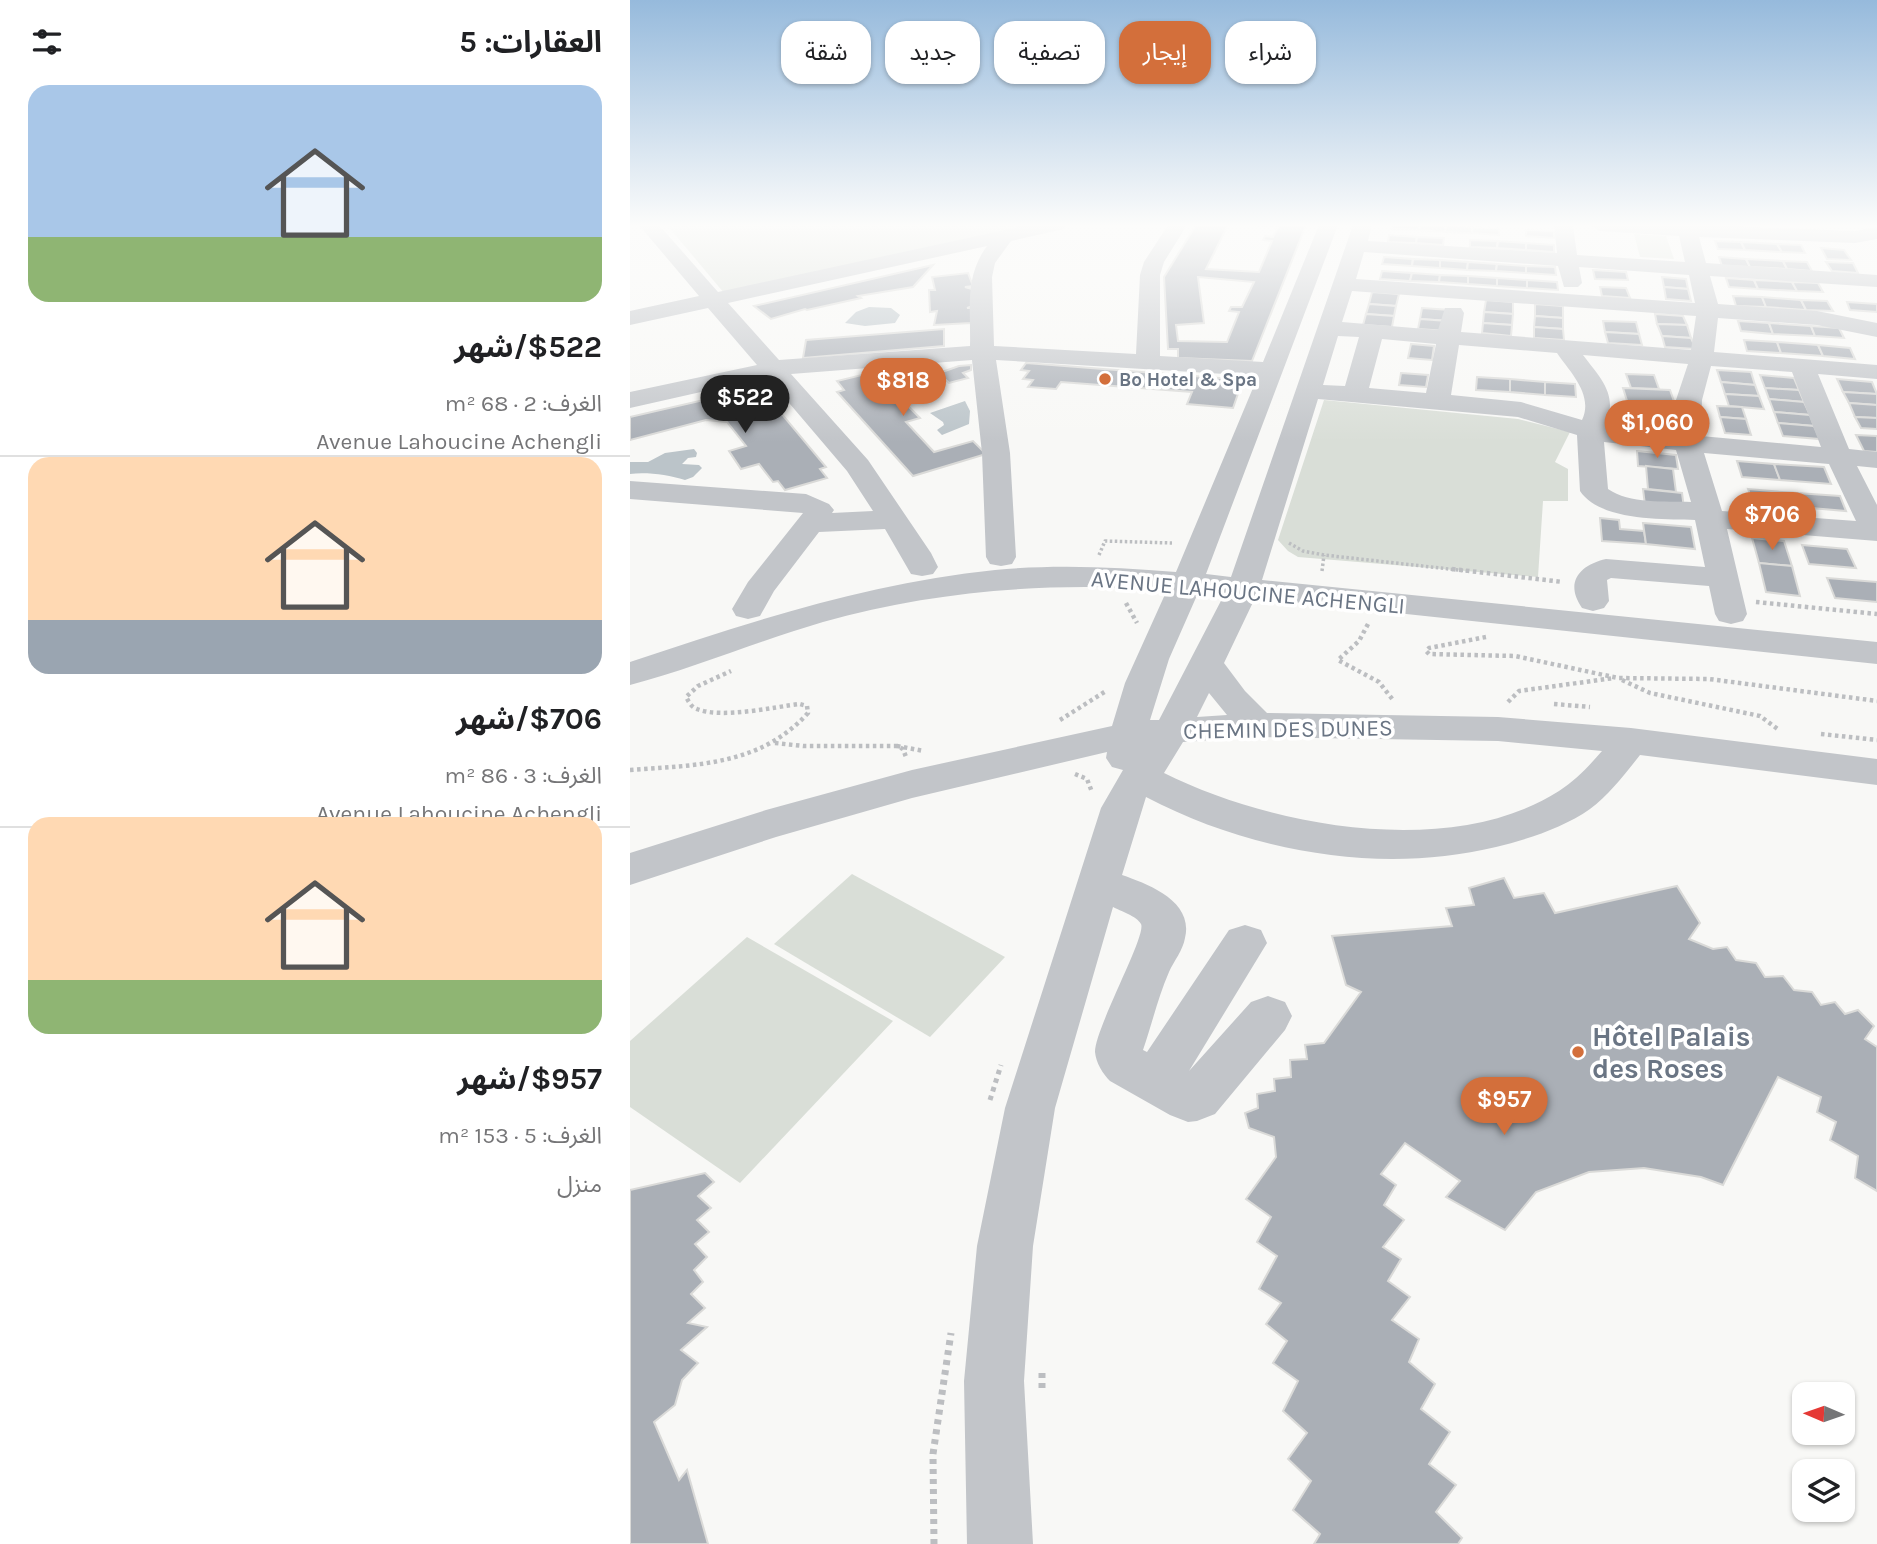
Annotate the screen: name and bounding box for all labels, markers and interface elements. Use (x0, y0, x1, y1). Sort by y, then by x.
chip: شقة (781, 21, 871, 84)
chip: جديد (885, 21, 980, 84)
chip: تصفية (994, 21, 1105, 84)
chip: إيجار (1119, 21, 1211, 84)
chip: شراء (1225, 21, 1316, 84)
icon: filters (28, 23, 66, 61)
text: العقارات: 5 (459, 24, 602, 60)
icon: home (252, 130, 378, 256)
text: $522/شهر (454, 329, 602, 365)
pin: $818 (862, 358, 944, 418)
text: $818 (876, 367, 930, 394)
place label: Bo Hotel & Spa (1119, 369, 1257, 391)
marker: Bo Hotel & Spa (1097, 371, 1113, 387)
pin: $522 (704, 376, 786, 435)
text: $522 (716, 384, 774, 411)
text: الغرف: 2 · 68 m² (445, 390, 602, 417)
pin: $1,060 (1600, 400, 1714, 460)
text: $1,060 (1621, 409, 1693, 436)
text: Avenue Lahoucine Achengli (316, 428, 602, 455)
pin: $706 (1731, 492, 1813, 552)
text: $706 (1744, 501, 1800, 528)
icon: home (252, 502, 378, 628)
street label: AVENUE LAHOUCINE ACHENGLI (1090, 565, 1406, 620)
text: $706/شهر (456, 701, 602, 737)
street label: CHEMIN DES DUNES (1183, 714, 1393, 745)
text: الغرف: 3 · 86 m² (445, 762, 602, 789)
text: Avenue Lahoucine Achengli (316, 800, 602, 827)
icon: home (252, 862, 378, 988)
place label: Hôtel Palais des Roses (1592, 1020, 1751, 1085)
marker: Hôtel Palais des Roses (1570, 1044, 1586, 1060)
text: $957/شهر (457, 1061, 602, 1097)
pin: $957 (1463, 1078, 1545, 1137)
text: $957 (1477, 1086, 1531, 1113)
text: الغرف: 5 · 153 m² (438, 1122, 602, 1149)
text: منزل (557, 1171, 602, 1198)
north arrow (1792, 1382, 1855, 1446)
map controls (1792, 1382, 1855, 1522)
button: layers (1792, 1459, 1855, 1522)

